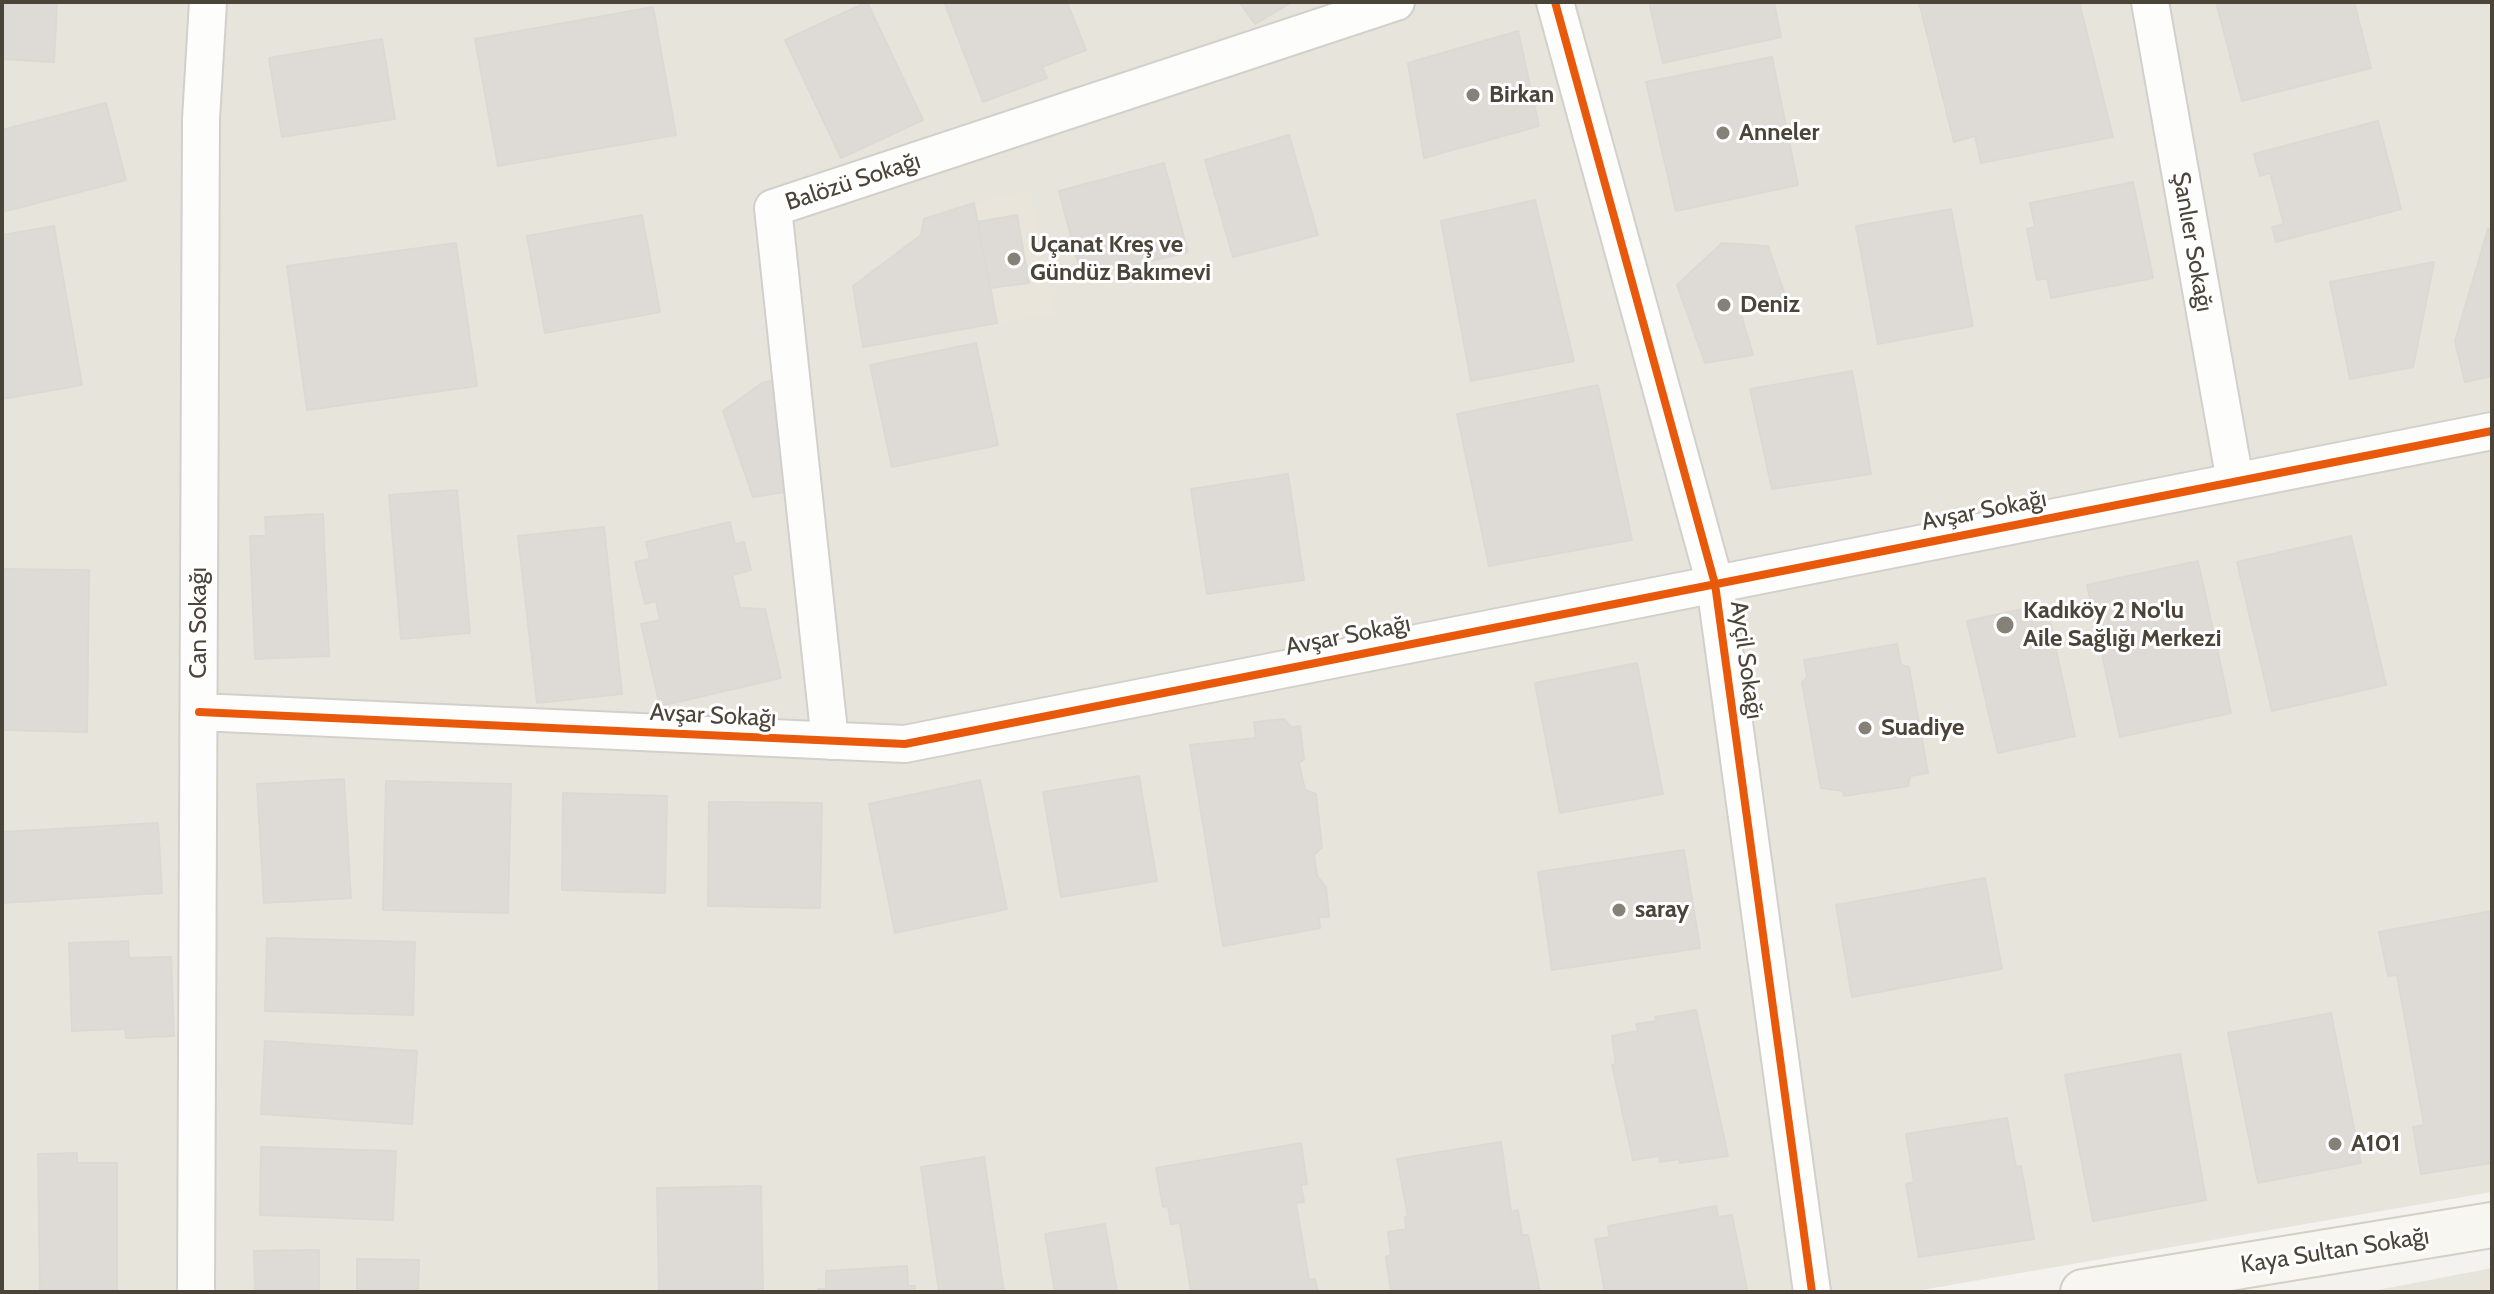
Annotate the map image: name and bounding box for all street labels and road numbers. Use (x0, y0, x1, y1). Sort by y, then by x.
street label: Balözü Sokağı (782, 147, 924, 217)
street label: Şanlıer Sokağı (2166, 170, 2218, 314)
street label: Avşar Sokağı (1919, 485, 2049, 537)
street label: Can Sokağı (185, 567, 213, 679)
street label: Ayçil Sokağı (1723, 599, 1769, 721)
street label: Avşar Sokağı (1283, 610, 1413, 662)
street label: Avşar Sokağı (649, 698, 777, 734)
street label: Kaya Sultan Sokağı (2239, 1222, 2431, 1280)

